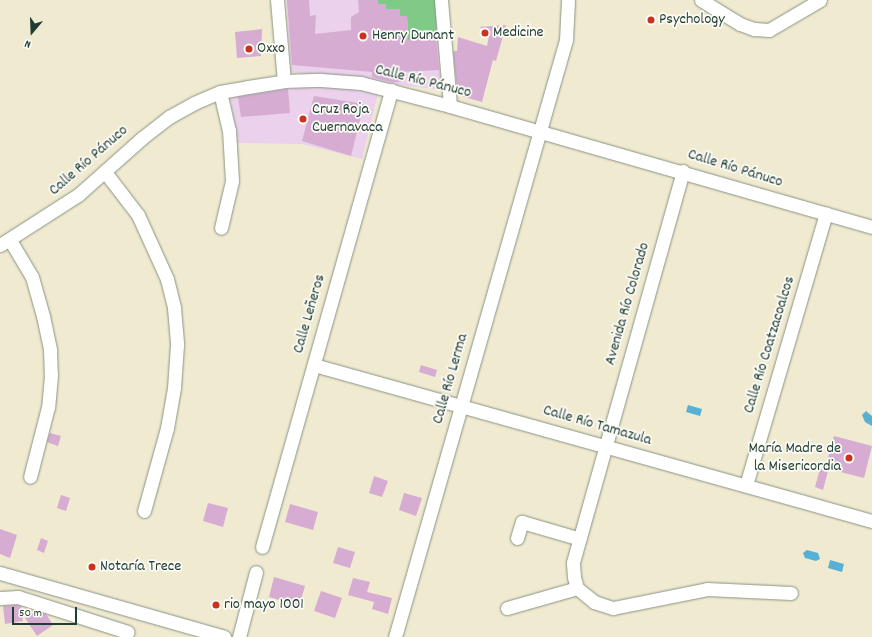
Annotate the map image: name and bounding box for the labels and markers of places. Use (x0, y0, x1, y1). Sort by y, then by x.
place label: Psychology (659, 10, 725, 30)
marker: Psychology (646, 15, 656, 25)
place label: Medicine (493, 23, 544, 43)
place label: Henry Dunant (372, 26, 454, 46)
marker: Medicine (480, 28, 490, 38)
marker: Henry Dunant (357, 30, 369, 42)
place label: Oxxo (257, 39, 285, 59)
marker: Oxxo (244, 44, 254, 54)
place label: Cruz Roja Cuernavaca (312, 100, 383, 138)
marker: Cruz Roja Cuernavaca (297, 113, 309, 125)
place label: María Madre de la Misericordia (749, 439, 841, 477)
marker: María Madre de la Misericordia (844, 453, 854, 463)
place label: Notaría Trece (100, 557, 181, 577)
marker: Notaría Trece (87, 562, 97, 572)
place label: rio mayo 1001 (224, 595, 304, 615)
marker: rio mayo 1001 (211, 600, 221, 610)

